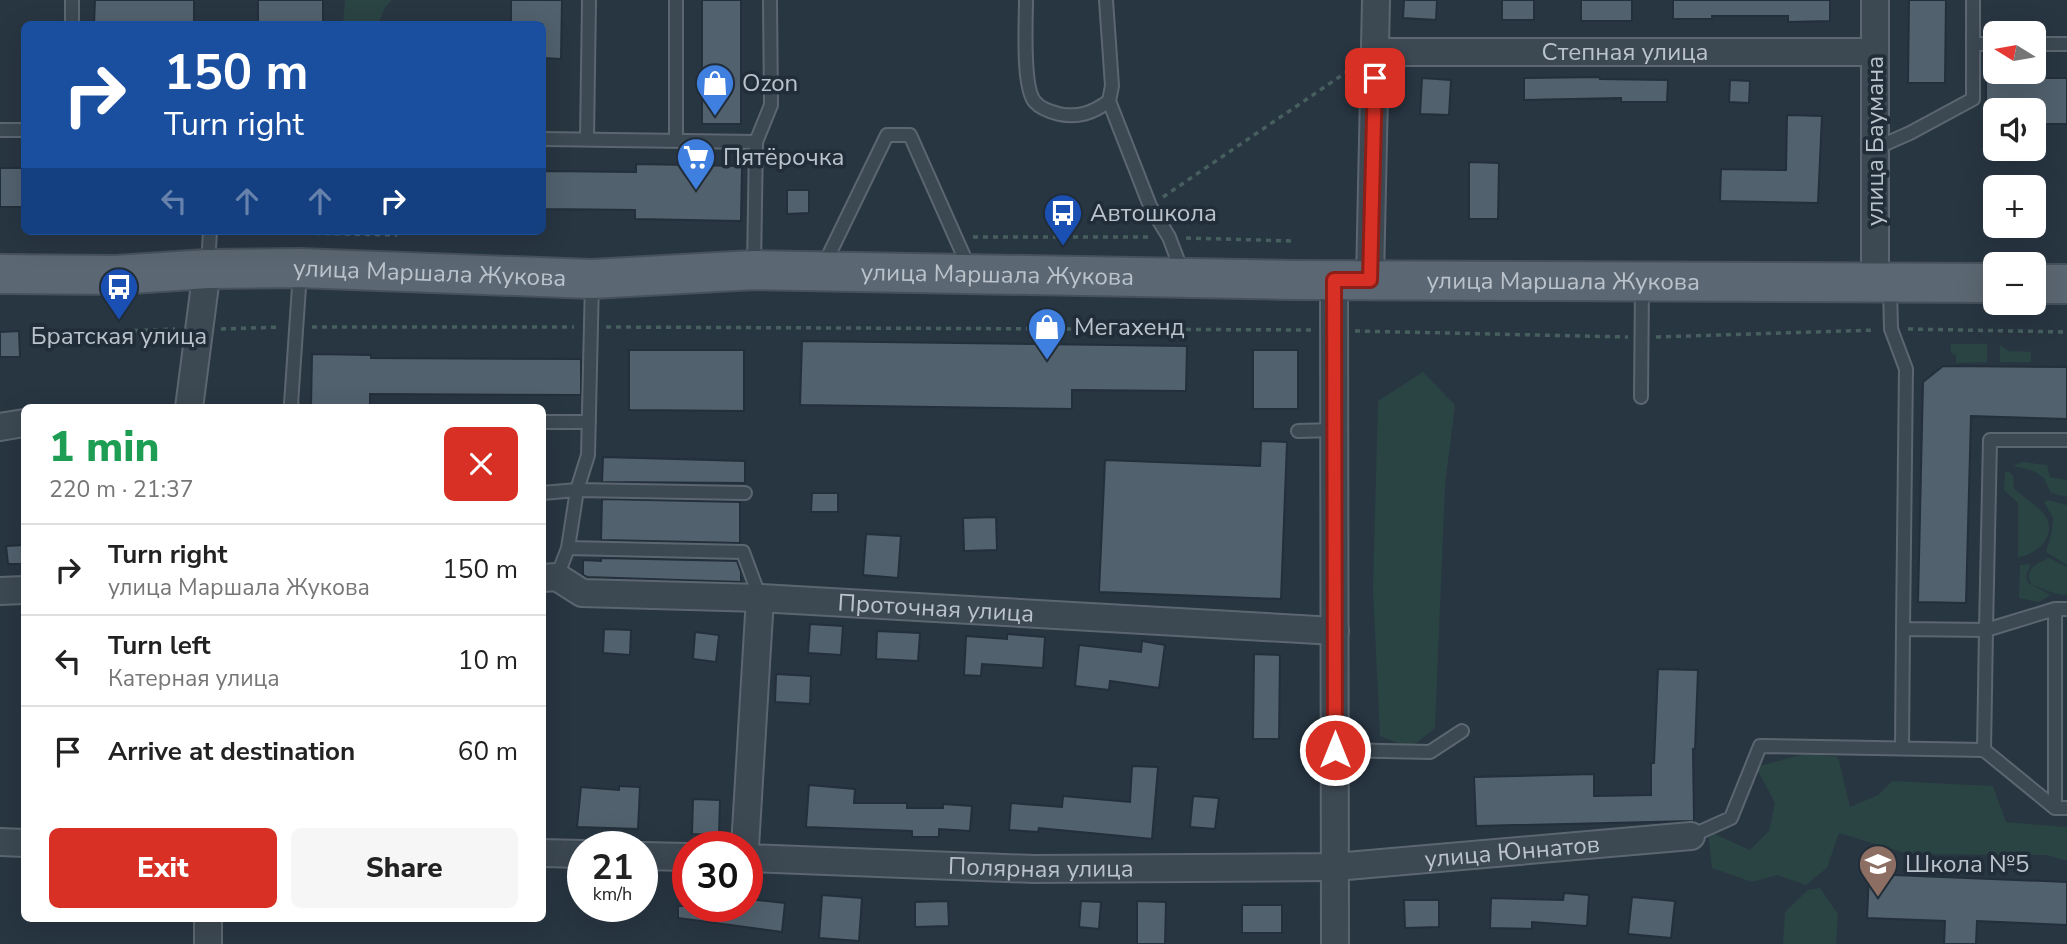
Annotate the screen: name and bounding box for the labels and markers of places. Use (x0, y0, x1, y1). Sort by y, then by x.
pin (1345, 48, 1405, 108)
shop icon: Ozon (694, 62, 736, 117)
place label: Ozon (742, 67, 798, 99)
supermarket icon: Пятёрочка (675, 136, 717, 191)
place label: Пятёрочка (723, 141, 844, 173)
bus stop icon: Автошкола (1042, 192, 1084, 247)
place label: Автошкола (1090, 197, 1217, 229)
bus stop icon: Братская улица (98, 266, 140, 321)
shop icon: Мегахенд (1026, 306, 1068, 361)
place label: Мегахенд (1074, 311, 1185, 343)
place label: Братская улица (31, 320, 207, 352)
school or university icon: Школа №5 (1857, 843, 1899, 898)
place label: Школа №5 (1905, 848, 2029, 880)

